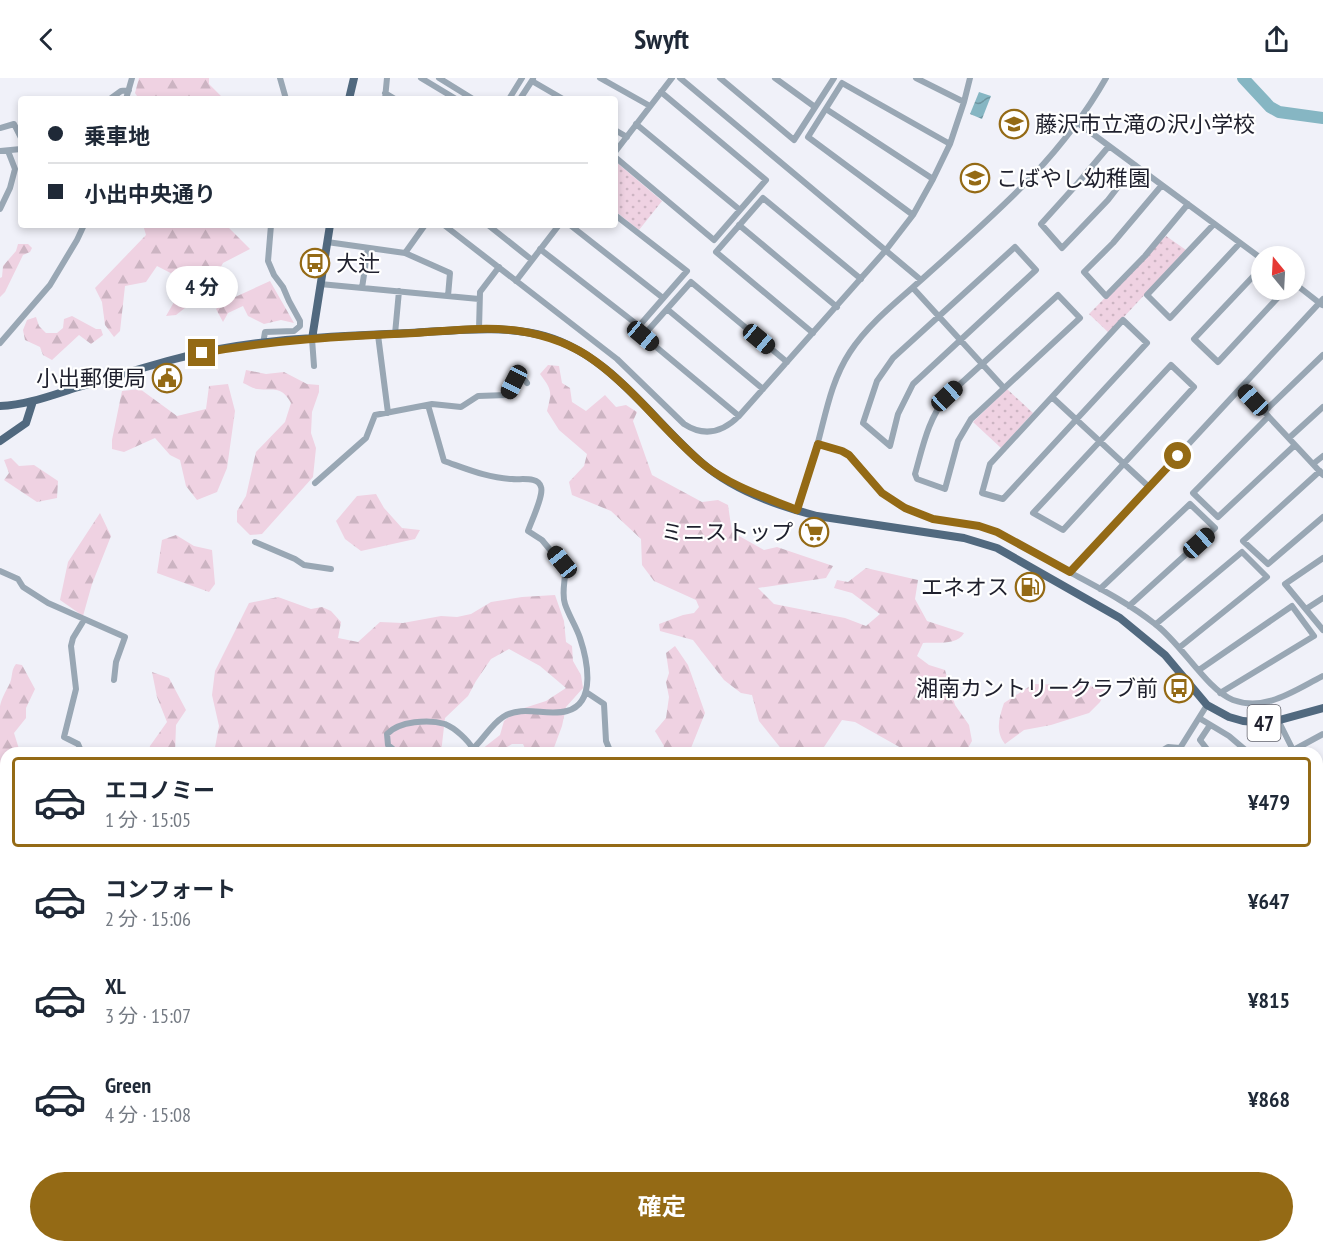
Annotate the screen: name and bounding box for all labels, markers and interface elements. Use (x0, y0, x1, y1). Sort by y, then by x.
text: Swyft (634, 22, 689, 56)
icon: back (30, 23, 63, 56)
icon: share (1260, 23, 1293, 56)
school or university icon: 藤沢市立滝の沢小学校 (998, 108, 1030, 140)
place label: 藤沢市立滝の沢小学校 (1035, 110, 1255, 138)
text: 乗車地 (84, 122, 150, 150)
school or university icon: こばやし幼稚園 (959, 162, 991, 194)
place label: こばやし幼稚園 (996, 164, 1150, 192)
text: 小出中央通り (84, 180, 216, 208)
north arrow (1251, 246, 1305, 300)
map controls (1251, 246, 1305, 300)
bus stop icon: 大辻 (299, 247, 331, 279)
place label: 大辻 (336, 249, 380, 277)
callout: 4 分 (166, 266, 238, 308)
text: 4 分 (185, 274, 219, 300)
car (623, 318, 663, 354)
car (739, 321, 779, 357)
route end (188, 339, 215, 366)
public building icon: 小出郵便局 (151, 362, 183, 394)
car (498, 362, 530, 402)
place label: 小出郵便局 (36, 364, 146, 392)
car (928, 377, 966, 415)
car (1234, 381, 1272, 419)
route start (1164, 442, 1191, 469)
supermarket icon: ミニストップ (798, 516, 830, 548)
place label: ミニストップ (661, 518, 793, 546)
car (1180, 524, 1218, 562)
car (544, 542, 580, 582)
fuel station icon: エネオス (1014, 571, 1046, 603)
place label: エネオス (921, 573, 1009, 601)
bus stop icon: 湘南カントリークラブ前 (1163, 672, 1195, 704)
place label: 湘南カントリークラブ前 (916, 674, 1158, 702)
road number: 47 (1248, 705, 1280, 741)
icon: car (33, 775, 87, 829)
text: エコノミー (105, 776, 215, 804)
text: ¥479 (1248, 788, 1290, 816)
text: 1 分 · 15:05 (105, 807, 191, 833)
icon: car (33, 874, 87, 928)
text: コンフォート (105, 875, 236, 903)
text: ¥647 (1248, 887, 1290, 915)
text: 2 分 · 15:06 (105, 906, 191, 932)
text: XL (105, 972, 126, 1000)
icon: car (33, 973, 87, 1027)
text: ¥815 (1248, 986, 1290, 1014)
text: 3 分 · 15:07 (105, 1003, 191, 1029)
text: Green (105, 1071, 151, 1099)
icon: car (33, 1072, 87, 1126)
text: ¥868 (1248, 1085, 1290, 1113)
text: 4 分 · 15:08 (105, 1102, 191, 1128)
button: 確定 (30, 1172, 1293, 1241)

